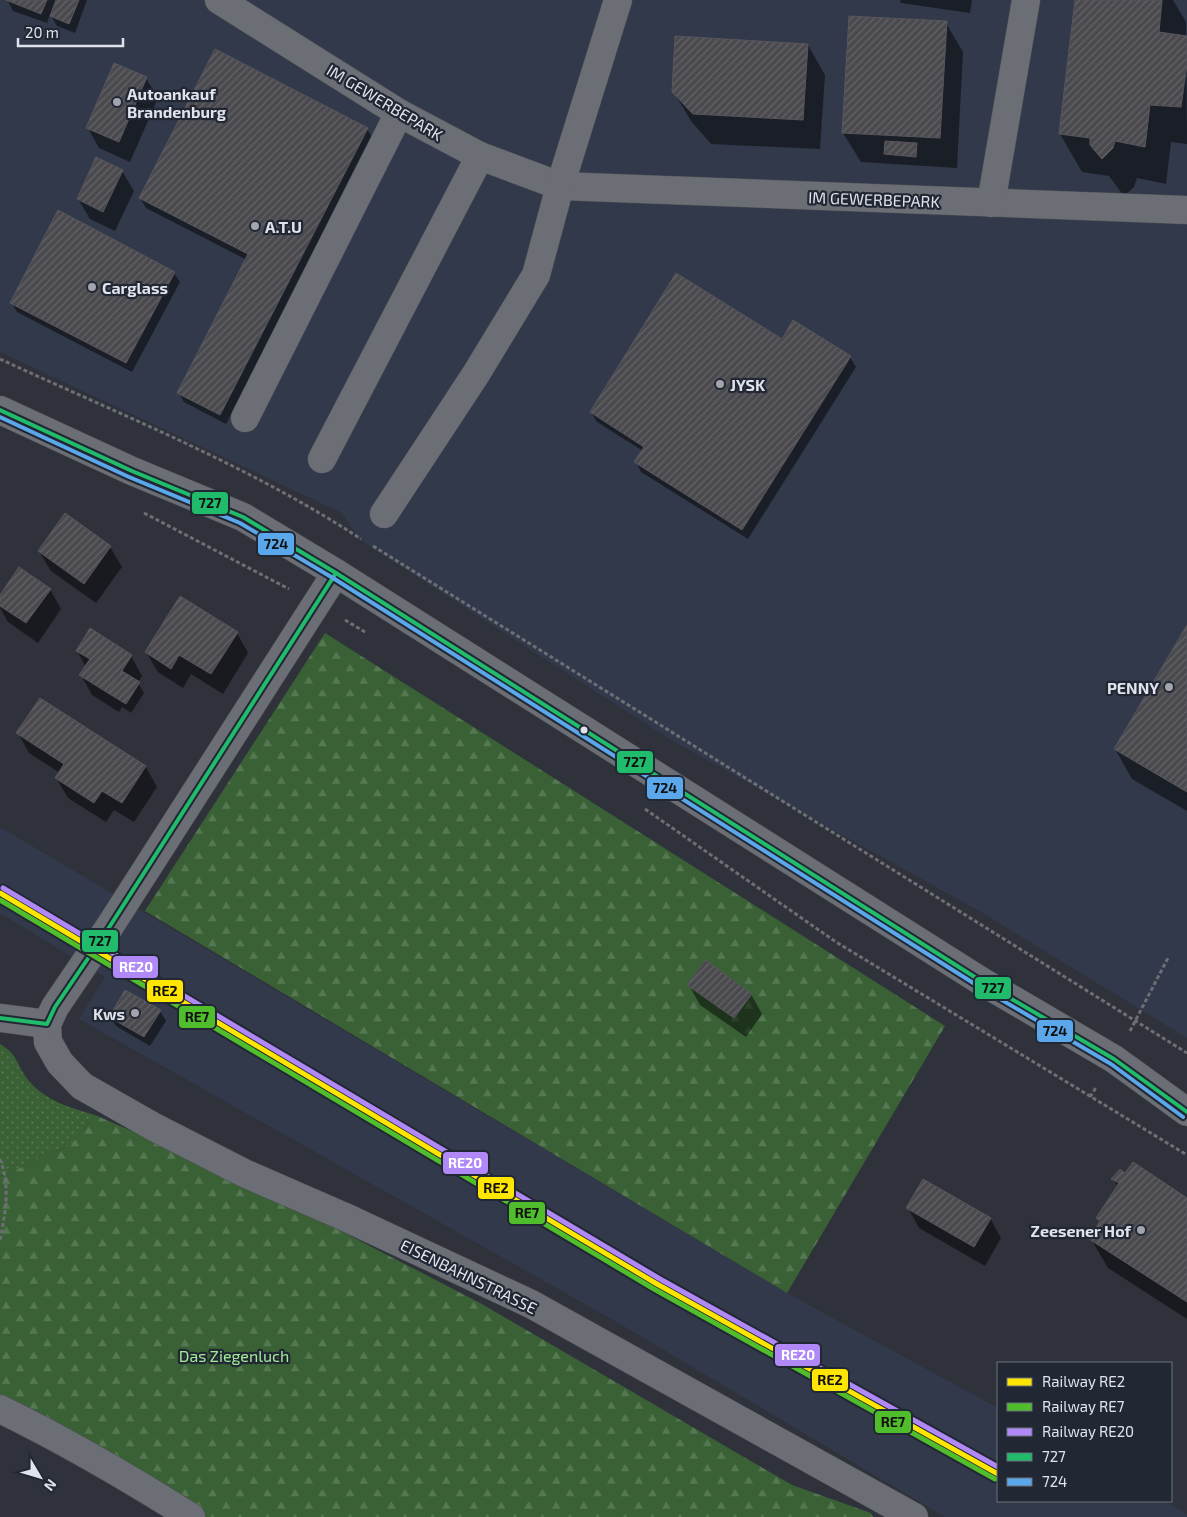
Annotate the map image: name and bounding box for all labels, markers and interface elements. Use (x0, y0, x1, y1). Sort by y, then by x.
scale bar (18, 15, 122, 47)
text: 20 m (25, 23, 59, 41)
street label: IM GEWERBEPARK (324, 60, 447, 144)
place label: Autoankauf Brandenburg (127, 84, 227, 121)
marker: Autoankauf Brandenburg (111, 96, 123, 108)
street label: IM GEWERBEPARK (808, 187, 941, 211)
place label: A.T.U (265, 217, 302, 236)
marker: A.T.U (249, 220, 261, 232)
place label: Carglass (102, 278, 168, 297)
marker: Carglass (86, 281, 98, 293)
place label: JYSK (730, 375, 766, 394)
marker: JYSK (714, 378, 726, 390)
line badge: 727 (191, 491, 229, 515)
text: 727 (199, 494, 222, 511)
line badge: 724 (257, 532, 295, 556)
text: 724 (264, 535, 288, 552)
place label: PENNY (1107, 678, 1159, 697)
marker: PENNY (1163, 681, 1175, 693)
unlabelled marker (579, 725, 589, 735)
line badge: 727 (616, 750, 654, 774)
text: 727 (624, 753, 647, 770)
line badge: 724 (646, 776, 684, 800)
text: 724 (653, 779, 677, 796)
line badge: 727 (81, 929, 119, 953)
text: 727 (89, 932, 112, 949)
line badge: RE20 (112, 955, 159, 979)
text: RE20 (119, 958, 153, 975)
line badge: 727 (974, 976, 1012, 1000)
line badge: RE2 (146, 979, 184, 1003)
text: 727 (982, 979, 1005, 996)
text: RE2 (152, 982, 178, 999)
place label: Kws (93, 1004, 125, 1023)
line badge: RE7 (178, 1005, 216, 1029)
marker: Kws (129, 1007, 141, 1019)
text: RE7 (185, 1008, 210, 1025)
line badge: 724 (1036, 1019, 1074, 1043)
text: 724 (1043, 1022, 1067, 1039)
line badge: RE20 (442, 1151, 489, 1175)
text: RE20 (448, 1154, 482, 1171)
line badge: RE2 (477, 1176, 515, 1200)
text: RE2 (483, 1179, 509, 1196)
line badge: RE7 (508, 1201, 546, 1225)
text: RE7 (515, 1204, 540, 1221)
place label: Zeesener Hof (1031, 1221, 1132, 1240)
marker: Zeesener Hof (1135, 1224, 1147, 1236)
street label: EISENBAHNSTRASSE (398, 1235, 540, 1317)
line badge: RE20 (774, 1343, 821, 1367)
park label: Das Ziegenluch (179, 1346, 289, 1365)
text: RE20 (781, 1346, 815, 1363)
legend (997, 1362, 1172, 1502)
line badge: RE2 (811, 1368, 849, 1392)
text: RE2 (817, 1371, 843, 1388)
text: Railway RE2 (1042, 1372, 1125, 1390)
text: Railway RE7 (1042, 1397, 1125, 1415)
line badge: RE7 (874, 1410, 912, 1434)
text: RE7 (881, 1413, 906, 1430)
text: Railway RE20 (1042, 1422, 1134, 1440)
text: 727 (1042, 1447, 1066, 1465)
north arrow (15, 1452, 65, 1502)
text: 724 (1042, 1472, 1067, 1490)
text: N (41, 1476, 60, 1495)

